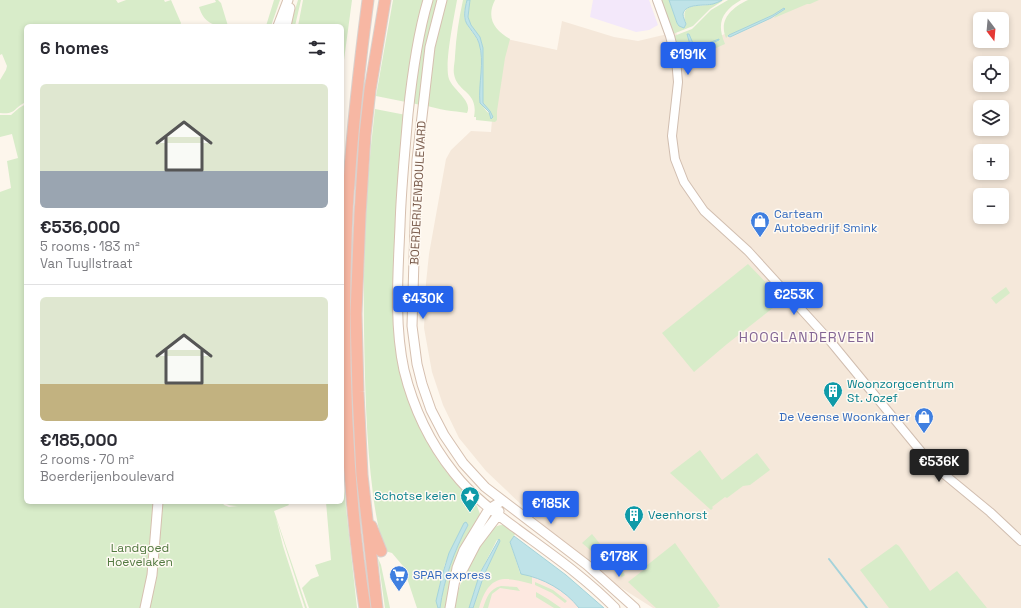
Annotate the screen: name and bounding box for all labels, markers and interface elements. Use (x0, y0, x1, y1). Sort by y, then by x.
north arrow (973, 12, 1009, 48)
map controls (973, 12, 1009, 224)
text: 6 homes (40, 37, 109, 59)
icon: filters (306, 37, 328, 59)
pin: €191K (660, 42, 716, 76)
text: €191K (670, 46, 706, 63)
button: locate (973, 56, 1009, 92)
button: layers (973, 100, 1009, 136)
icon: home (148, 110, 220, 182)
street label: BOERDERIJENBOULEVARD (406, 120, 430, 266)
button: + (973, 144, 1009, 180)
button: − (973, 188, 1009, 224)
place label: Carteam Autobedrijf Smink (774, 206, 878, 236)
shop icon: Carteam Autobedrijf Smink (749, 210, 771, 238)
text: €536,000 (40, 216, 120, 238)
text: 5 rooms · 183 m² (40, 238, 140, 255)
text: Van Tuyllstraat (40, 255, 133, 272)
pin: €253K (766, 282, 822, 316)
pin: €430K (395, 286, 451, 320)
text: €253K (774, 286, 814, 303)
text: €430K (402, 290, 444, 307)
icon: home (148, 323, 220, 395)
district label: HOOGLANDERVEEN (739, 328, 875, 346)
place label: Woonzorgcentrum St. Jozef (847, 376, 954, 406)
building icon: Woonzorgcentrum St. Jozef (822, 380, 844, 408)
shop icon: De Veense Woonkamer (913, 406, 935, 434)
place label: De Veense Woonkamer (779, 409, 910, 425)
text: €185,000 (40, 429, 117, 451)
pin: €536K (911, 449, 967, 483)
text: 2 rooms · 70 m² (40, 451, 134, 468)
text: €536K (919, 453, 959, 470)
text: Boerderijenboulevard (40, 468, 174, 485)
place icon: Schotse keien (459, 485, 481, 513)
place label: Schotse keien (374, 488, 456, 504)
pin: €185K (523, 491, 579, 525)
text: €185K (532, 495, 570, 512)
building icon: Veenhorst (623, 504, 645, 532)
place label: Veenhorst (648, 507, 707, 523)
park label: Landgoed Hoevelaken (107, 540, 173, 570)
pin: €178K (591, 544, 647, 578)
text: €178K (600, 548, 638, 565)
supermarket icon: SPAR express (388, 564, 410, 592)
place label: SPAR express (413, 567, 491, 583)

